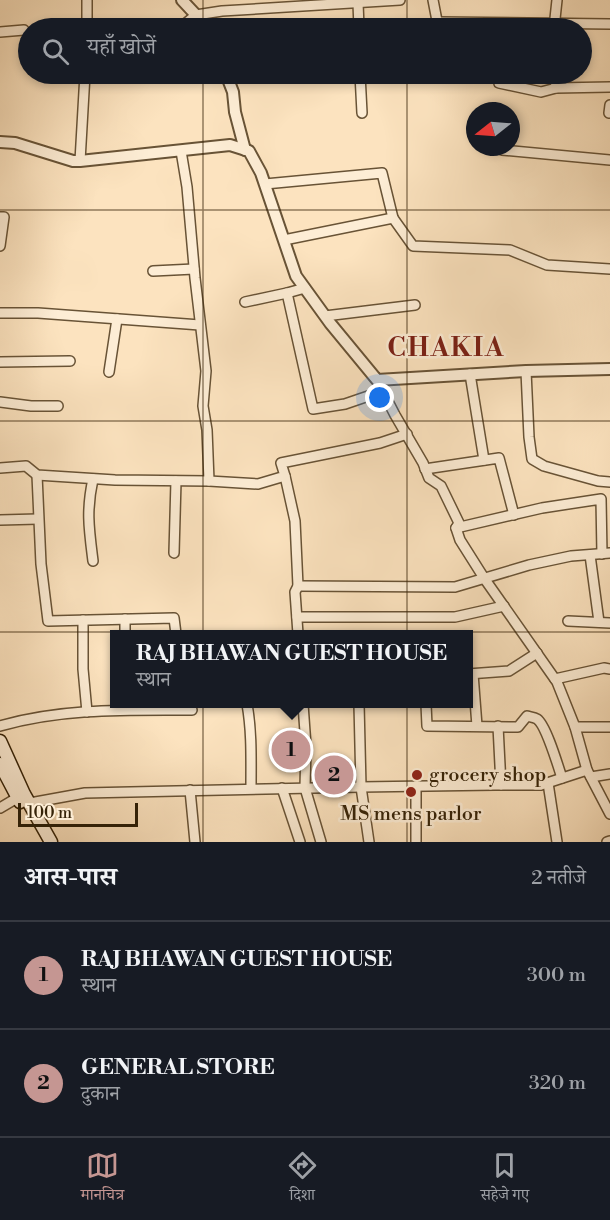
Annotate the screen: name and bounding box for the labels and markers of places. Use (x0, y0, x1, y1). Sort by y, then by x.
pin: 1 (272, 728, 310, 772)
pin: 2 (314, 752, 354, 798)
place label: grocery shop (429, 763, 546, 788)
marker: grocery shop (410, 768, 424, 782)
marker: MS mens parlor (404, 785, 418, 799)
place label: MS mens parlor (340, 802, 482, 827)

